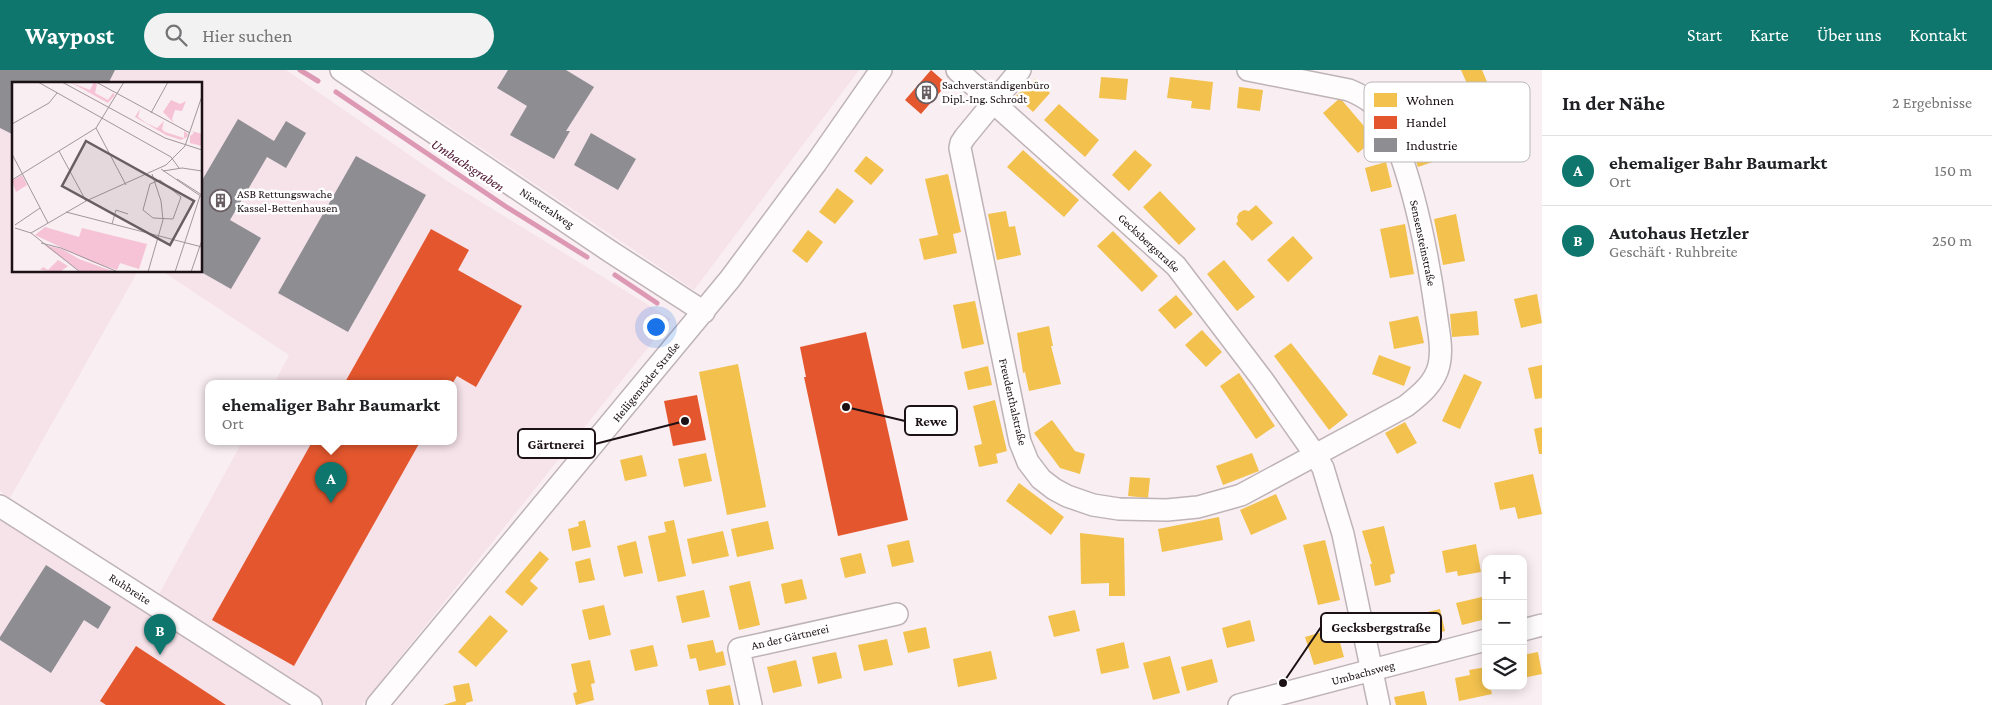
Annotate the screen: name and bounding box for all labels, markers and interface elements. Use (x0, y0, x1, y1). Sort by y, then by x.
search box (144, 13, 494, 58)
icon: search (162, 21, 190, 49)
text: Waypost (25, 22, 114, 49)
text: Hier suchen (202, 25, 292, 46)
text: Start (1687, 25, 1722, 45)
text: Karte (1750, 25, 1789, 45)
text: Über uns (1817, 25, 1882, 45)
text: Kontakt (1910, 25, 1967, 45)
place label: Sachverständigenbüro Dipl.-Ing. Schrodt (942, 78, 1049, 106)
building icon: Sachverständigenbüro Dipl.-Ing. Schrodt (914, 80, 938, 104)
inset map (12, 82, 202, 272)
legend (1364, 82, 1530, 162)
text: In der Nähe (1562, 91, 1665, 115)
text: Wohnen (1406, 92, 1454, 108)
text: 2 Ergebnisse (1892, 94, 1972, 111)
text: Handel (1406, 114, 1447, 130)
water label: Umbachsgraben (428, 135, 508, 195)
text: Industrie (1406, 137, 1457, 153)
text: ehemaliger Bahr Baumarkt (1609, 152, 1827, 173)
text: A (1573, 162, 1583, 179)
text: 150 m (1934, 162, 1972, 179)
text: Ort (1609, 173, 1631, 190)
street label: Niestetalweg (517, 185, 577, 231)
place label: ASB Rettungswache Kassel-Bettenhausen (237, 187, 338, 215)
building icon: ASB Rettungswache Kassel-Bettenhausen (209, 189, 233, 213)
street label: Sensensteinstraße (1407, 199, 1439, 287)
street label: Gecksbergstraße (1115, 211, 1183, 275)
text: Autohaus Hetzler (1609, 222, 1749, 243)
text: B (1573, 232, 1583, 249)
text: 250 m (1932, 232, 1972, 249)
text: Geschäft · Ruhbreite (1609, 243, 1738, 260)
your location (643, 314, 669, 340)
street label: Heiligenröder Straße (609, 339, 683, 425)
street label: Freudenthalstraße (996, 357, 1030, 447)
popup (205, 380, 457, 445)
text: ehemaliger Bahr Baumarkt (222, 394, 440, 415)
callout: Rewe (905, 406, 957, 435)
text: Rewe (915, 413, 948, 429)
text: Ort (222, 415, 244, 432)
callout: Gärtnerei (518, 429, 595, 458)
text: Gärtnerei (528, 436, 584, 452)
pin: A (315, 462, 347, 503)
map controls (1482, 555, 1527, 690)
button: + (1482, 555, 1527, 600)
street label: Ruhbreite (106, 570, 154, 608)
button: − (1482, 600, 1527, 645)
callout: Gecksbergstraße (1321, 613, 1441, 642)
pin: B (144, 614, 176, 655)
text: Gecksbergstraße (1331, 619, 1431, 635)
street label: An der Gärtnerei (750, 621, 830, 653)
button: layers (1482, 645, 1527, 690)
street label: Umbachsweg (1330, 658, 1396, 688)

